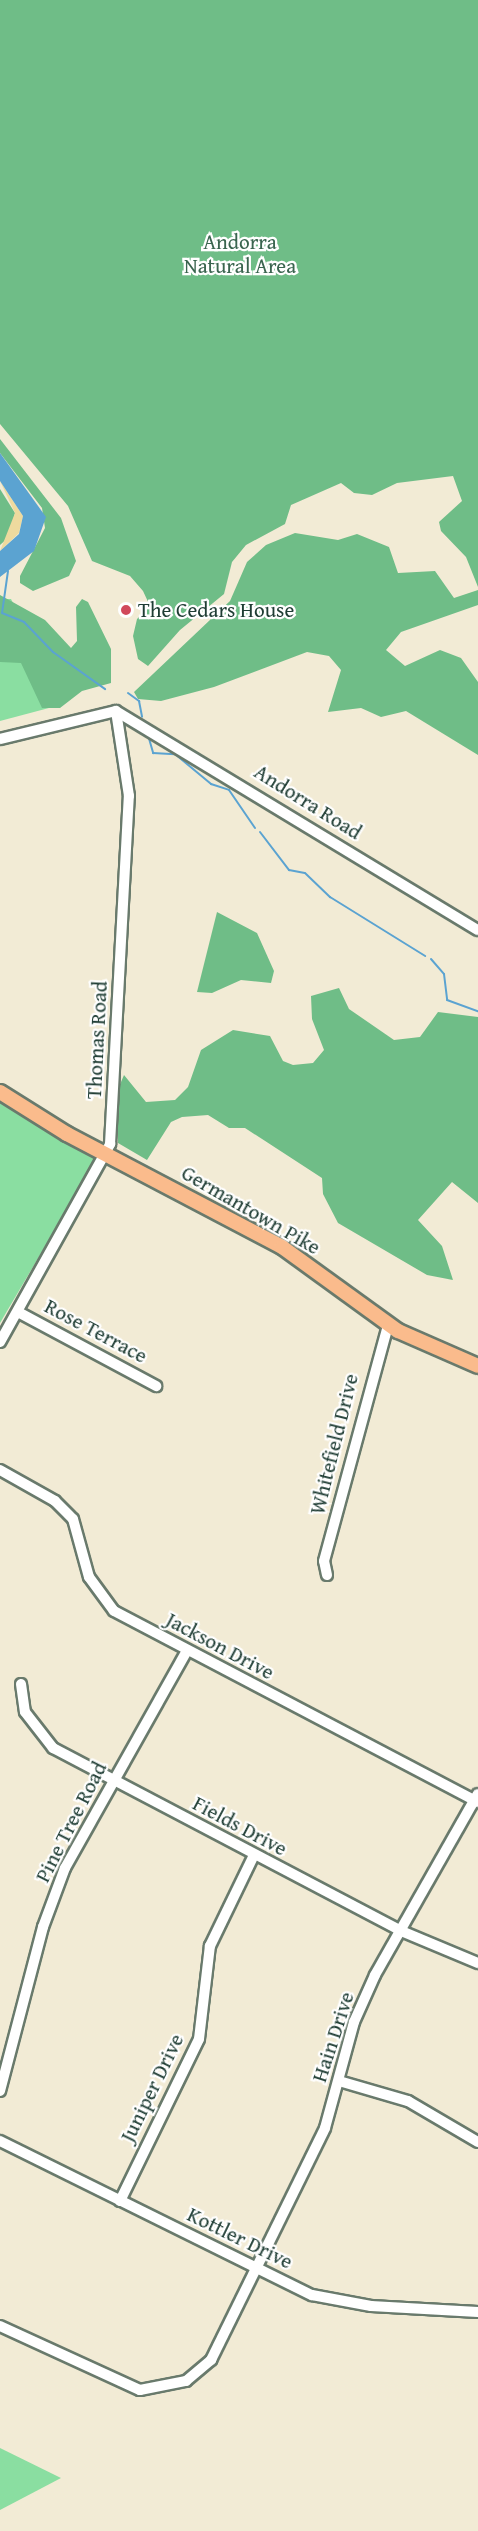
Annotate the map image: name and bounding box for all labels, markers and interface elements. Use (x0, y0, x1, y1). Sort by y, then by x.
park label: Andorra Natural Area (184, 229, 296, 279)
place label: The Cedars House (138, 597, 294, 623)
marker: The Cedars House (119, 603, 133, 617)
street label: Andorra Road (250, 759, 366, 845)
street label: Thomas Road (81, 980, 113, 1100)
street label: Germantown Pike (177, 1160, 325, 1260)
street label: Rose Terrace (40, 1293, 152, 1369)
street label: Whitefield Drive (304, 1371, 364, 1517)
street label: Jackson Drive (162, 1607, 278, 1685)
street label: Pine Tree Road (30, 1758, 112, 1886)
street label: Fields Drive (189, 1791, 291, 1861)
street label: Hain Drive (307, 1989, 359, 2085)
street label: Juniper Drive (115, 2030, 189, 2146)
street label: Kottler Drive (183, 2202, 297, 2274)

